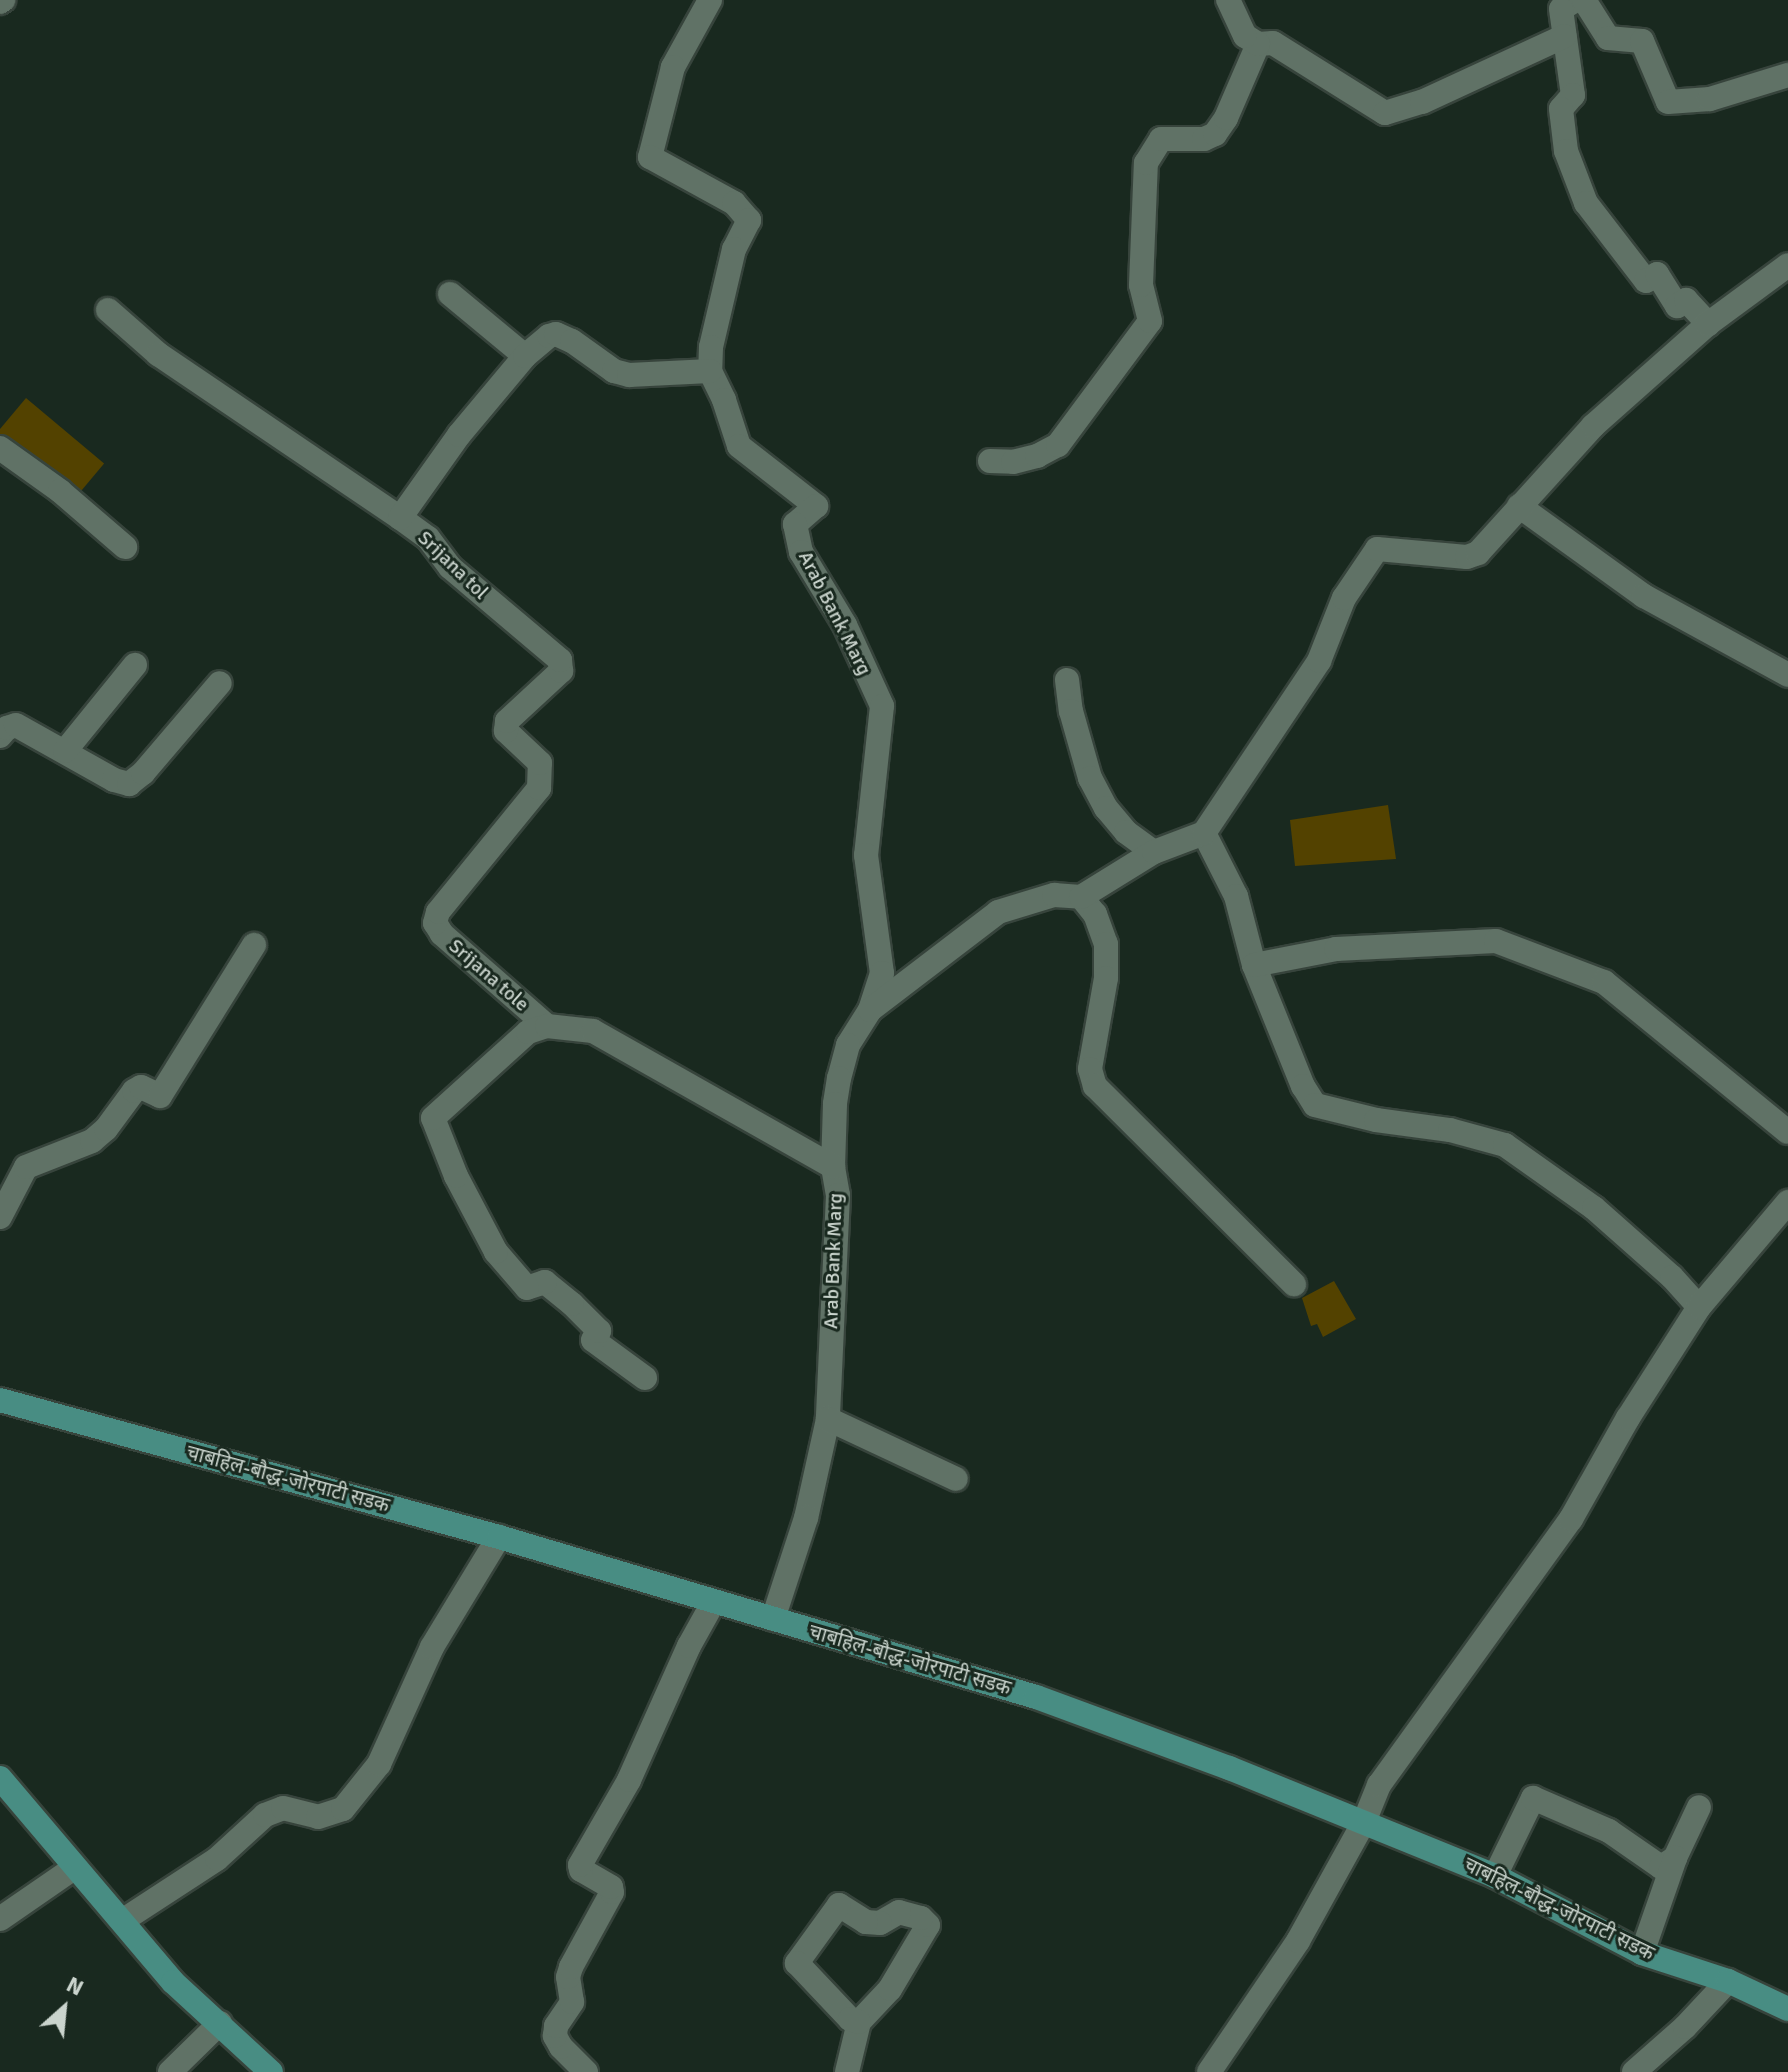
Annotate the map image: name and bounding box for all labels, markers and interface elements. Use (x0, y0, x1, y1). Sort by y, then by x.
street label: Srijana tol (413, 526, 493, 604)
street label: Arab Bank Marg (793, 547, 877, 679)
street label: Srijana tole (444, 934, 534, 1016)
street label: Arab Bank Marg (819, 1193, 847, 1329)
street label: चाबहिल-बौद्ध-जोरपाटी सडक (184, 1440, 392, 1518)
street label: चाबहिल-बौद्ध-जोरपाटी सडक (806, 1620, 1014, 1700)
street label: चाबहिल-बौद्ध-जोरपाटी सडक (1460, 1852, 1658, 1966)
north arrow (24, 1968, 104, 2048)
text: N (62, 1971, 88, 2002)

